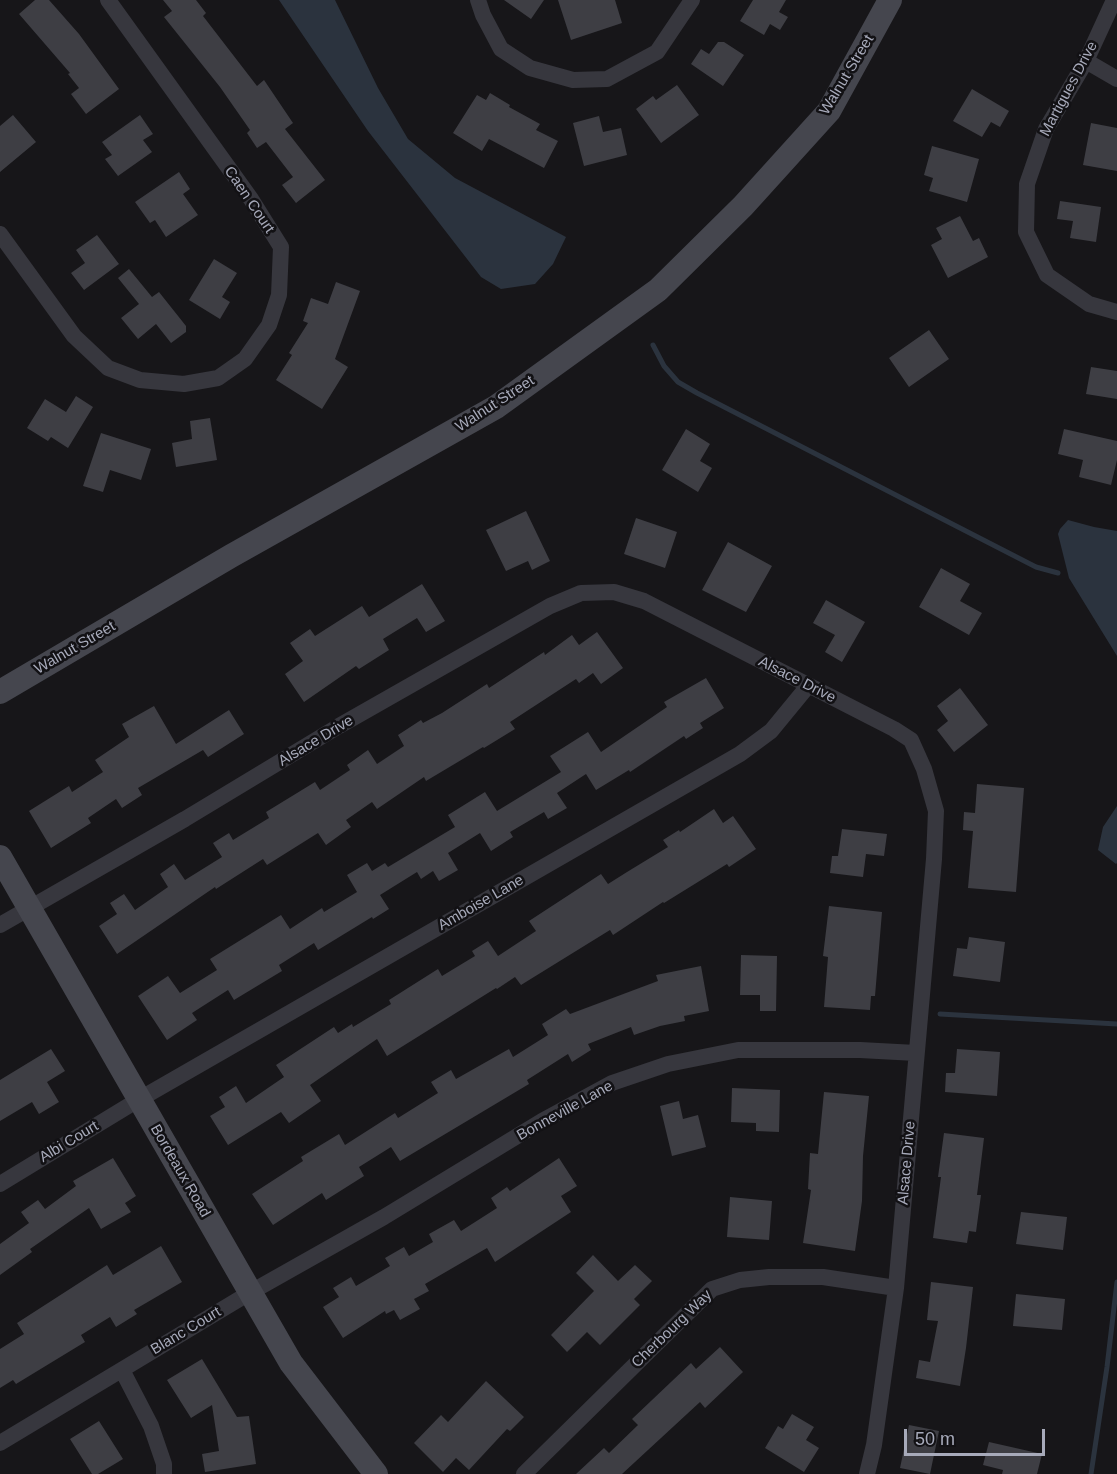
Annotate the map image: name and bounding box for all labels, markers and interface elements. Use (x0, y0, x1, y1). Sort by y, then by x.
street label: Walnut Street (816, 32, 878, 118)
street label: Martigues Drive (1036, 38, 1102, 140)
street label: Caen Court (220, 163, 278, 237)
street label: Walnut Street (452, 372, 538, 436)
street label: Walnut Street (31, 618, 119, 678)
street label: Alsace Drive (755, 653, 839, 707)
street label: Alsace Drive (275, 712, 357, 770)
street label: Amboise Lane (435, 871, 527, 935)
street label: Bonneville Lane (514, 1077, 616, 1145)
street label: Albi Court (36, 1117, 102, 1167)
street label: Alsace Drive (894, 1120, 920, 1206)
street label: Bordeaux Road (146, 1121, 214, 1221)
street label: Cherbourg Way (628, 1286, 716, 1372)
street label: Blanc Court (148, 1303, 224, 1359)
scale bar (907, 1417, 1048, 1455)
text: 50 m (915, 1429, 955, 1449)

